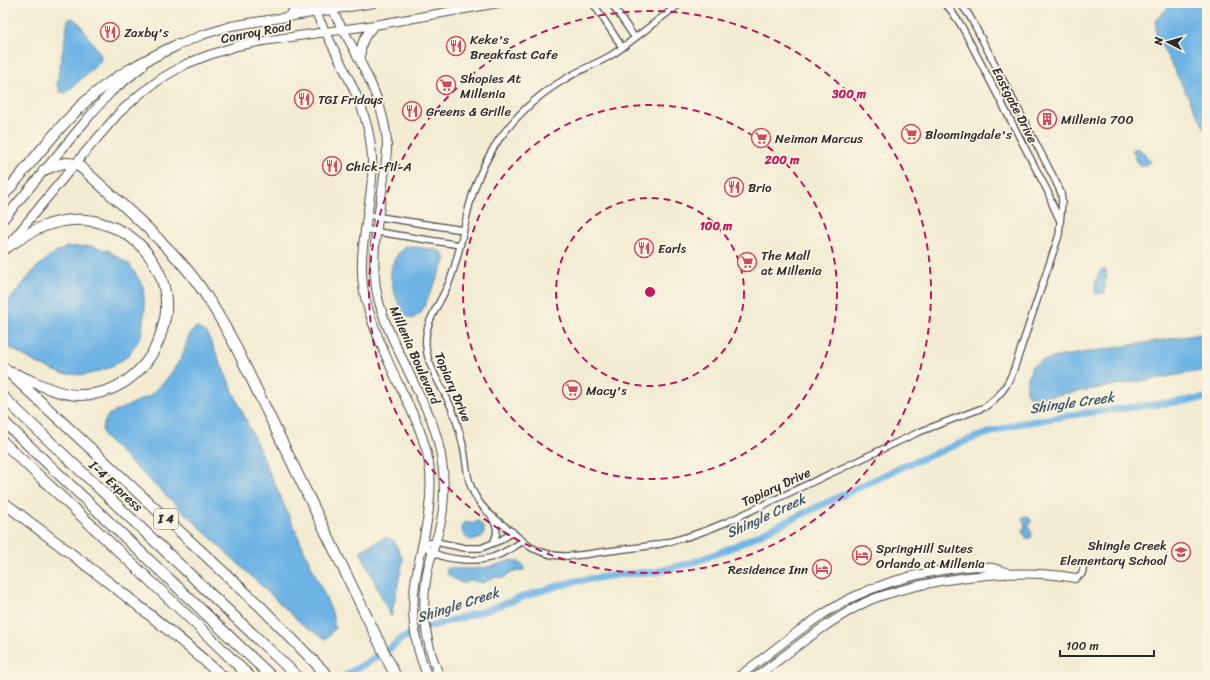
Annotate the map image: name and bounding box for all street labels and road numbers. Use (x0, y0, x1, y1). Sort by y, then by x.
street label: Conroy Road (219, 14, 294, 50)
street label: Eastgate Drive (986, 63, 1044, 148)
street label: Millenia Boulevard (383, 302, 447, 409)
street label: Topiary Drive (428, 348, 478, 426)
street label: I-4 Express (83, 454, 148, 517)
street label: Topiary Drive (737, 461, 815, 513)
road number: I 4 (154, 509, 178, 529)

